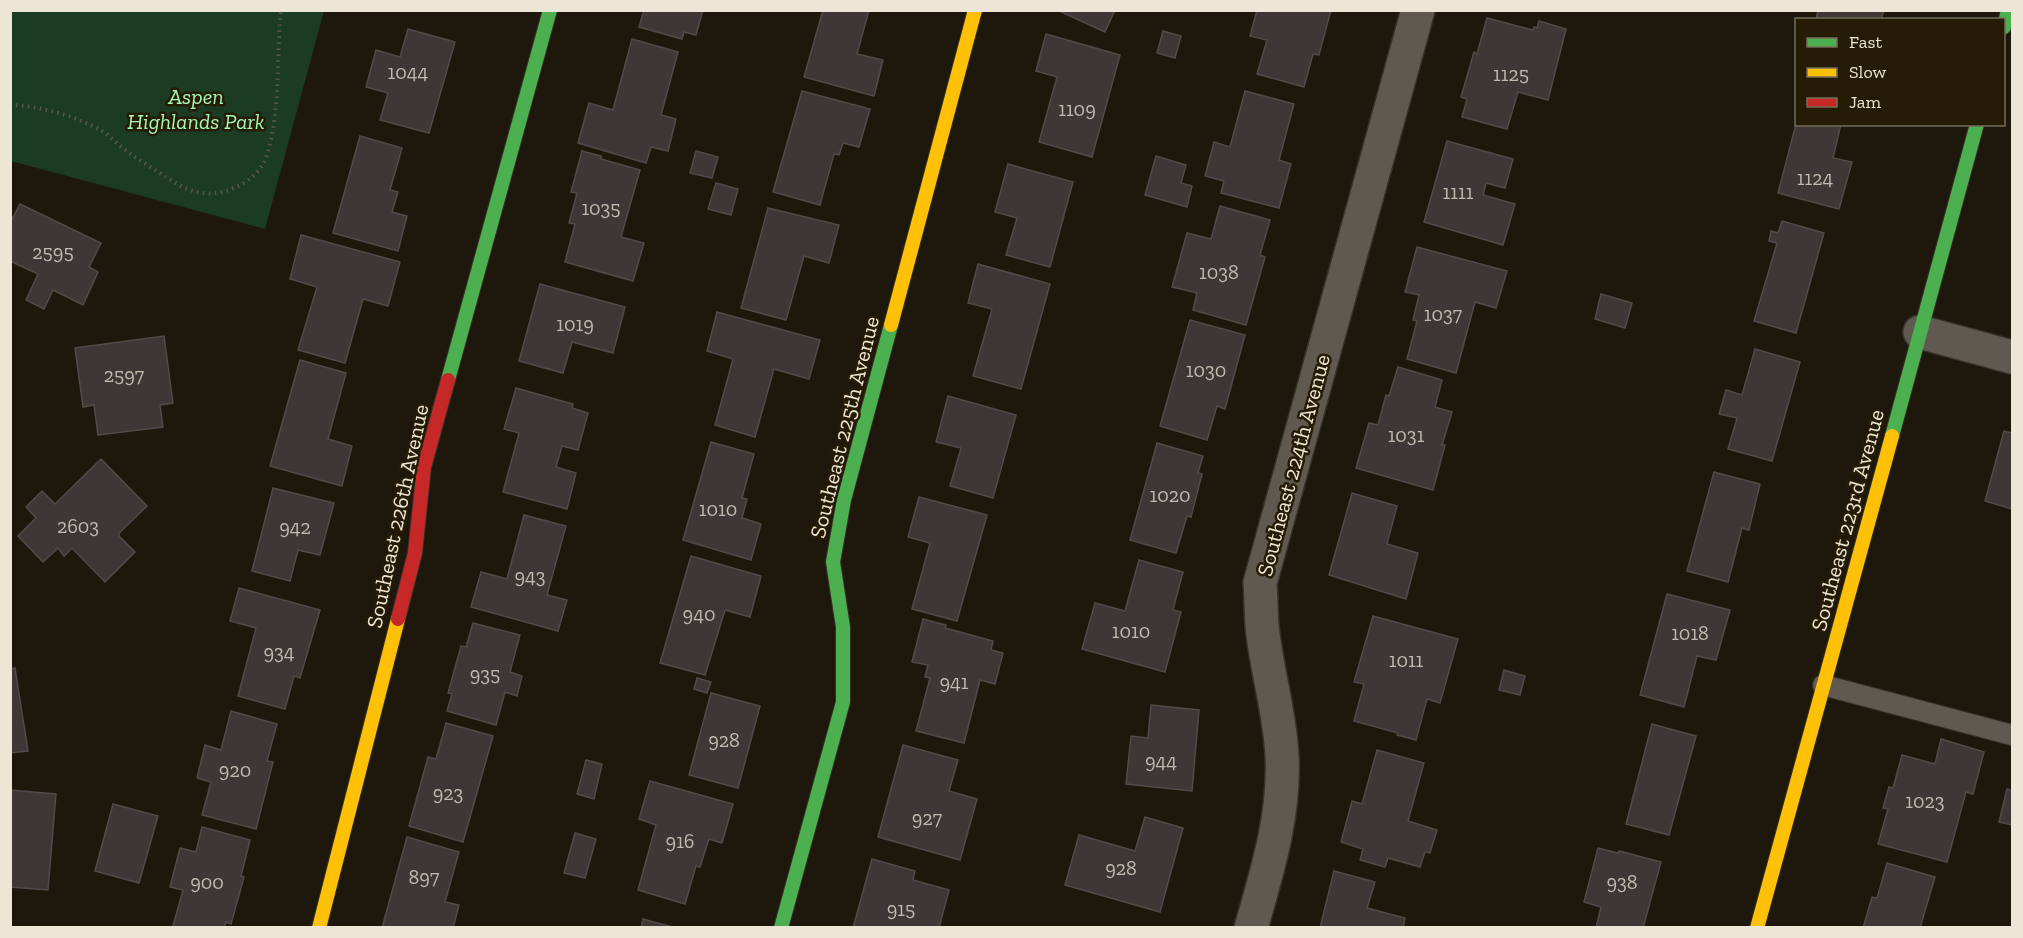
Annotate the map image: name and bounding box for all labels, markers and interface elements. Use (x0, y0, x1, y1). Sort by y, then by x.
legend (1795, 18, 2005, 126)
text: Fast (1849, 31, 1882, 53)
house number: 1044 (388, 60, 429, 84)
text: Slow (1849, 61, 1886, 83)
house number: 1125 (1493, 62, 1529, 86)
park label: Aspen Highlands Park (127, 83, 265, 135)
text: Jam (1849, 91, 1881, 113)
house number: 1109 (1058, 97, 1096, 121)
house number: 1124 (1797, 166, 1833, 190)
house number: 1111 (1443, 180, 1474, 204)
house number: 1035 (581, 196, 621, 220)
house number: 2595 (32, 240, 74, 264)
house number: 1038 (1199, 260, 1239, 284)
house number: 1037 (1424, 302, 1463, 326)
house number: 1019 (556, 312, 594, 336)
street label: Southeast 225th Avenue (804, 313, 885, 541)
street label: Southeast 224th Avenue (1251, 351, 1336, 579)
house number: 1030 (1186, 358, 1226, 382)
house number: 2597 (104, 363, 145, 387)
street label: Southeast 226th Avenue (361, 402, 434, 631)
street label: Southeast 223rd Avenue (1805, 406, 1890, 634)
house number: 1031 (1388, 423, 1425, 447)
house number: 1020 (1149, 483, 1191, 507)
house number: 1010 (699, 497, 737, 521)
house number: 2603 (57, 514, 99, 538)
house number: 942 (279, 515, 311, 539)
house number: 943 (514, 564, 546, 588)
house number: 940 (683, 602, 715, 626)
house number: 1010 (1112, 619, 1150, 643)
house number: 1018 (1671, 621, 1709, 645)
house number: 934 (263, 640, 295, 664)
house number: 1011 (1389, 648, 1424, 672)
house number: 935 (470, 662, 500, 686)
house number: 941 (939, 670, 969, 694)
house number: 928 (708, 728, 740, 752)
house number: 944 (1145, 749, 1177, 773)
house number: 920 (219, 758, 251, 782)
house number: 923 (433, 781, 463, 805)
house number: 1023 (1905, 789, 1945, 813)
house number: 927 (912, 806, 943, 830)
house number: 916 (666, 829, 694, 853)
house number: 928 (1105, 856, 1137, 880)
house number: 897 (409, 865, 440, 889)
house number: 900 (190, 870, 224, 894)
house number: 938 (1606, 870, 1638, 894)
house number: 915 (887, 897, 915, 921)

